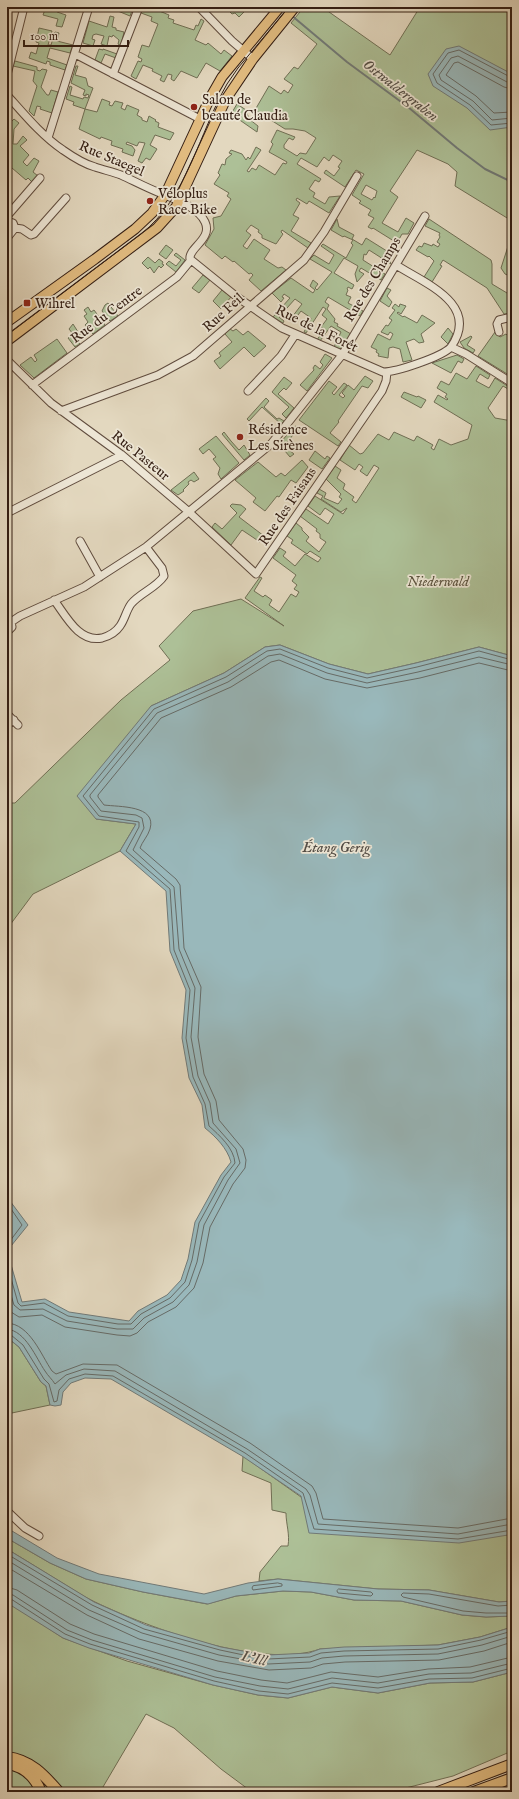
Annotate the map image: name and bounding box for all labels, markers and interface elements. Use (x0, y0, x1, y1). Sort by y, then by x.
scale bar (24, 22, 128, 48)
text: 100 m (30, 29, 58, 44)
water label: Ostwaldergraben (359, 55, 442, 127)
place label: Salon de beauté Claudia (202, 91, 289, 125)
marker: Salon de beauté Claudia (189, 102, 199, 112)
street label: Rue Staegel (76, 137, 147, 181)
place label: Véloplus Race Bike (157, 185, 218, 219)
marker: Véloplus Race Bike (145, 196, 155, 206)
street label: Rue des Champs (340, 234, 405, 325)
street label: Rue du Centre (67, 282, 147, 348)
street label: Rue Feil (199, 289, 248, 336)
place label: Wihrel (35, 295, 75, 313)
marker: Wihrel (22, 298, 32, 308)
street label: Rue de la Forêt (272, 301, 361, 357)
place label: Résidence Les Sirènes (248, 421, 314, 455)
street label: Rue Pasteur (108, 427, 173, 485)
marker: Résidence Les Sirènes (235, 432, 245, 442)
street label: Rue des Faisans (255, 464, 321, 549)
park label: Niederwald (407, 573, 470, 591)
water label: Étang Gerig (301, 838, 371, 858)
water label: L'Ill (238, 1646, 270, 1671)

